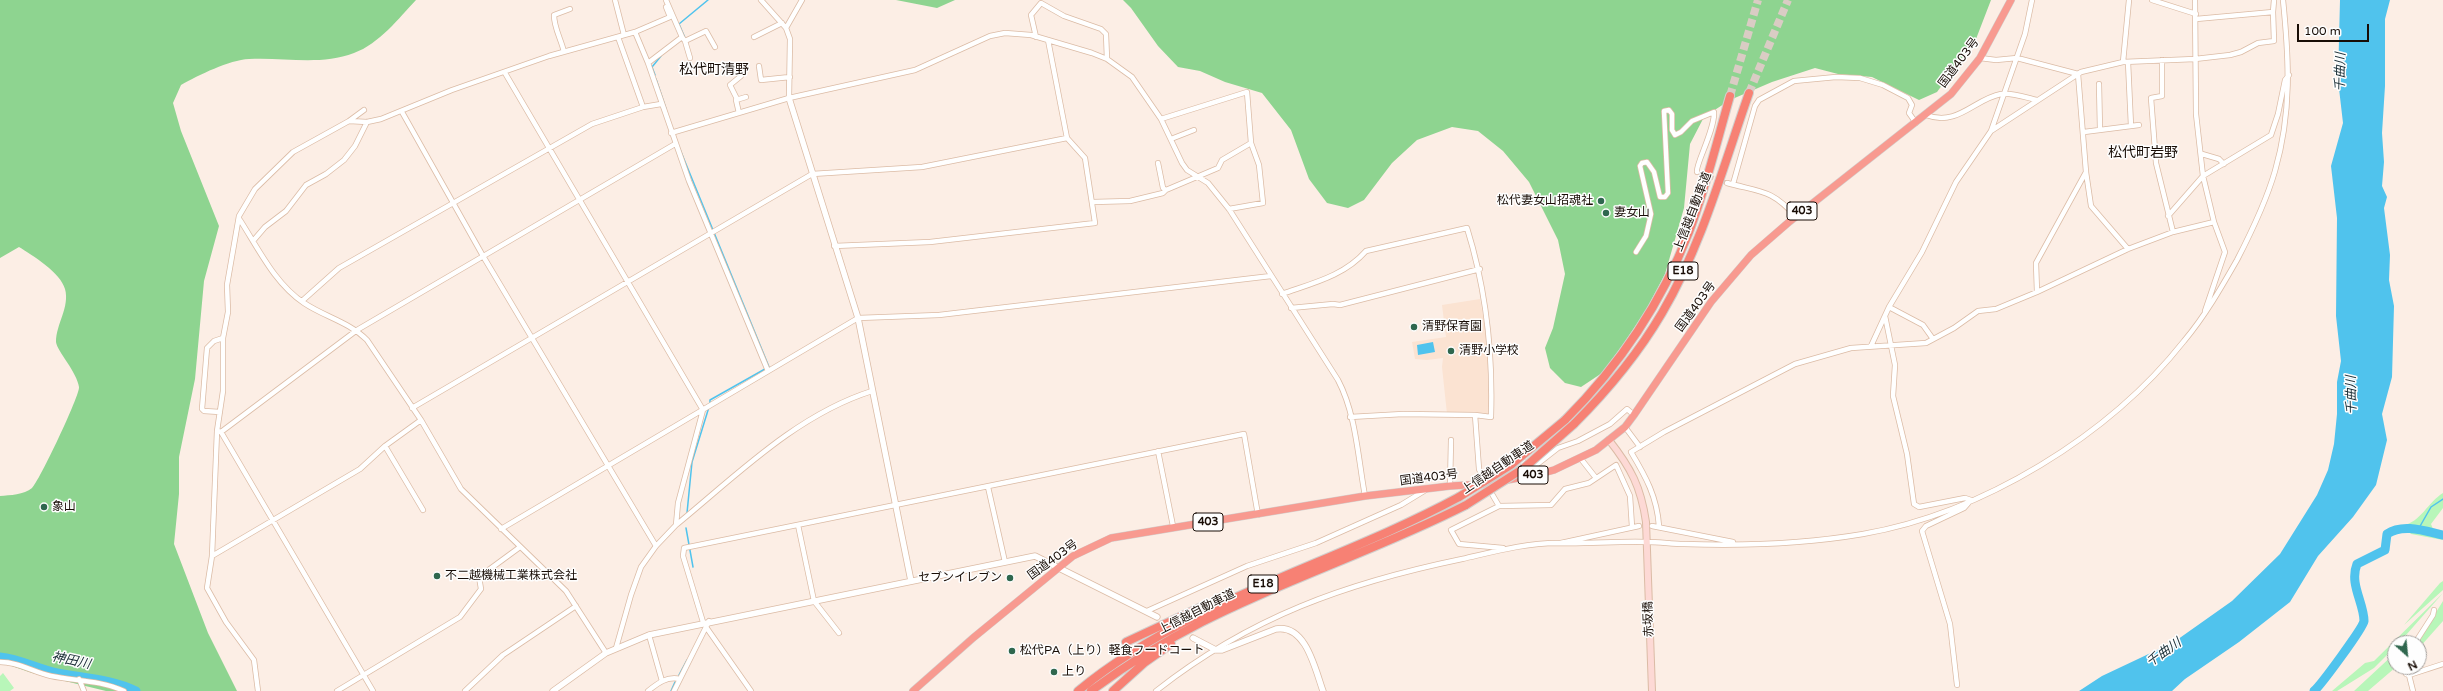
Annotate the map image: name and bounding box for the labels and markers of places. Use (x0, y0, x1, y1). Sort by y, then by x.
place label: 松代妻女山招魂社 (1497, 194, 1593, 208)
marker: 松代妻女山招魂社 (1596, 196, 1606, 206)
place label: 妻女山 (1614, 206, 1650, 220)
marker: 妻女山 (1601, 208, 1611, 218)
place label: 清野保育園 (1422, 320, 1482, 334)
marker: 清野保育園 (1409, 322, 1419, 332)
place label: 清野小学校 (1459, 344, 1519, 358)
marker: 清野小学校 (1446, 346, 1456, 356)
place label: 象山 (52, 500, 76, 514)
marker: 象山 (39, 502, 49, 512)
place label: 不二越機械工業株式会社 (445, 569, 577, 583)
marker: 不二越機械工業株式会社 (432, 571, 442, 581)
place label: セブンイレブン (918, 571, 1002, 585)
marker: セブンイレブン (1005, 573, 1015, 583)
place label: 松代PA（上り）軽食フードコート (1020, 644, 1204, 658)
marker: 松代PA（上り）軽食フードコート (1007, 646, 1017, 656)
place label: 上り (1062, 665, 1086, 679)
marker: 上り (1049, 667, 1059, 677)

